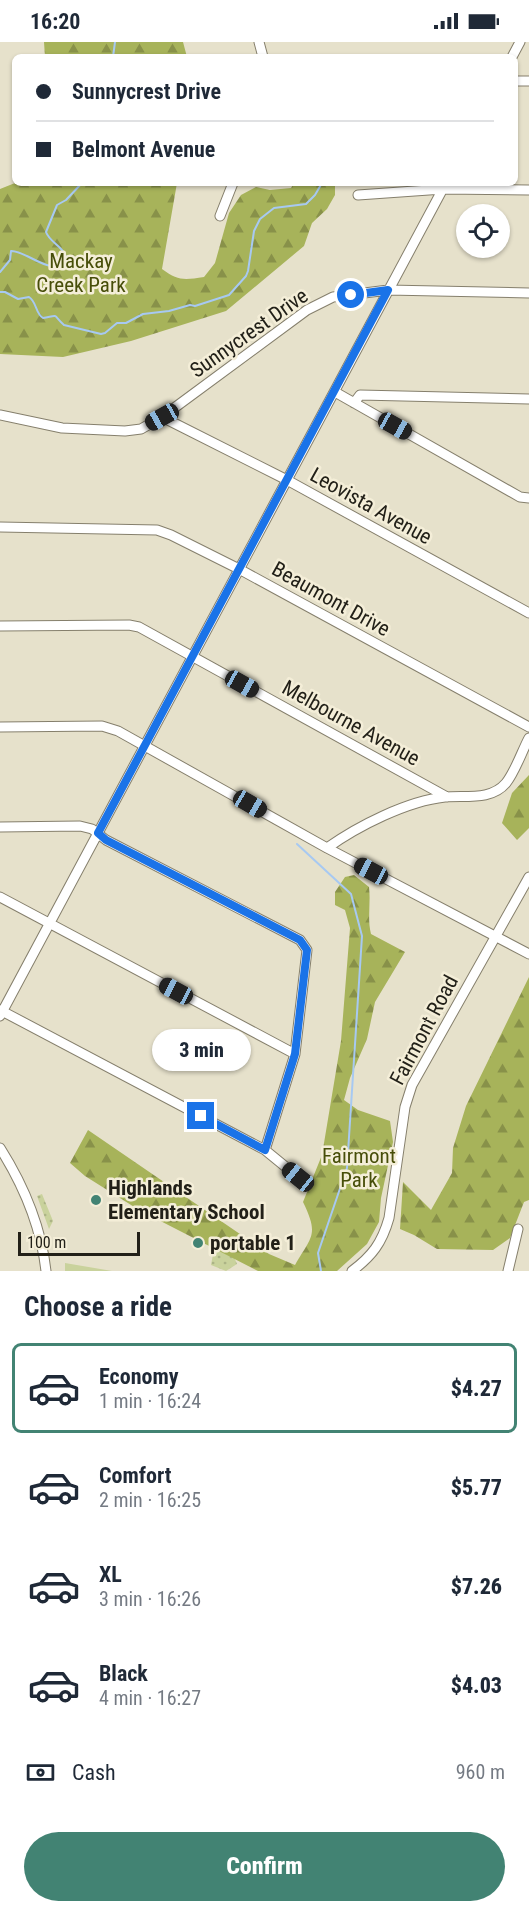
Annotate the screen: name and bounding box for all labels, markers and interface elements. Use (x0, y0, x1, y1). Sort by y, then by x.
text: 16:20 (30, 9, 81, 34)
text: Sunnycrest Drive (72, 79, 221, 104)
text: Belmont Avenue (72, 137, 215, 162)
map controls (456, 204, 510, 258)
button: locate (456, 204, 510, 258)
park label: Mackay Creek Park (36, 249, 126, 297)
route start (337, 281, 364, 308)
street label: Sunnycrest Drive (185, 283, 313, 382)
car (142, 400, 182, 434)
car (375, 409, 415, 443)
street label: Leovista Avenue (306, 463, 436, 549)
street label: Beaumont Drive (268, 557, 394, 641)
car (222, 667, 262, 701)
street label: Melbourne Avenue (278, 675, 424, 771)
car (230, 787, 270, 821)
car (351, 855, 391, 887)
street label: Fairmont Road (385, 971, 463, 1089)
car (156, 975, 196, 1007)
callout: 3 min (152, 1029, 250, 1071)
text: 3 min (179, 1038, 224, 1062)
route end (187, 1102, 214, 1129)
park label: Fairmont Park (322, 1144, 396, 1192)
car (278, 1159, 318, 1195)
place label: Highlands Elementary School (108, 1176, 265, 1224)
marker: Highlands Elementary School (89, 1193, 103, 1207)
scale bar (18, 1229, 140, 1256)
place label: portable 1 (210, 1231, 296, 1255)
text: 100 m (27, 1233, 66, 1252)
marker: portable 1 (191, 1236, 205, 1250)
text: Choose a ride (24, 1291, 172, 1323)
icon: car (27, 1361, 81, 1415)
text: Economy (99, 1364, 179, 1389)
text: $4.27 (451, 1376, 502, 1401)
text: 1 min · 16:24 (99, 1389, 201, 1413)
icon: car (27, 1460, 81, 1514)
text: Comfort (99, 1463, 172, 1488)
text: $5.77 (451, 1475, 502, 1500)
text: 2 min · 16:25 (99, 1488, 201, 1512)
icon: car (27, 1559, 81, 1613)
text: XL (99, 1562, 122, 1587)
text: $7.26 (451, 1574, 502, 1599)
text: 3 min · 16:26 (99, 1587, 201, 1611)
icon: car (27, 1658, 81, 1712)
text: Black (99, 1661, 148, 1686)
text: $4.03 (451, 1673, 502, 1698)
text: 4 min · 16:27 (99, 1686, 201, 1710)
icon: cash (24, 1756, 57, 1789)
text: Cash (72, 1760, 116, 1785)
text: 960 m (456, 1760, 505, 1784)
button: Confirm (24, 1832, 505, 1901)

